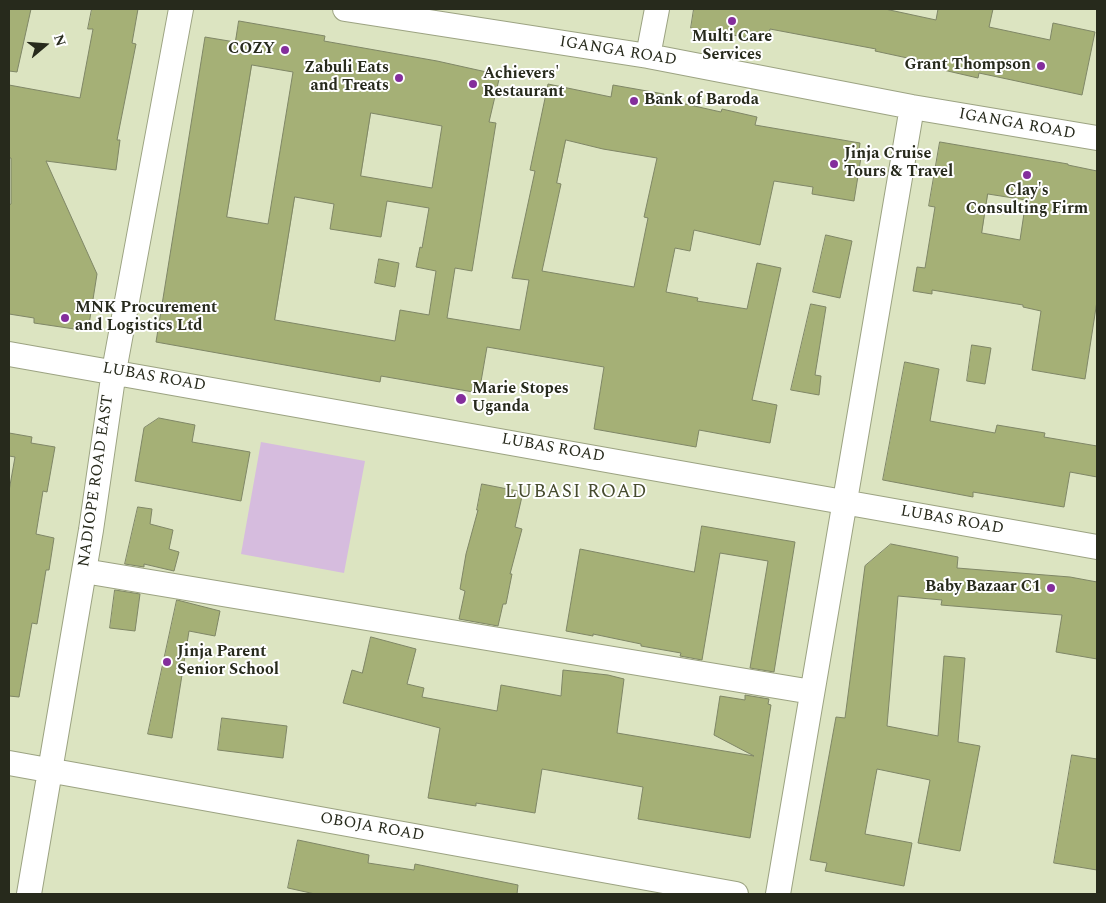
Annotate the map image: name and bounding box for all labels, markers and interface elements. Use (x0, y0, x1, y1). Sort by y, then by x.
marker: Multi Care Services (726, 15, 738, 27)
north arrow (20, 20, 70, 70)
place label: Multi Care Services (692, 28, 772, 66)
text: N (48, 32, 71, 49)
street label: IGANGA ROAD (558, 33, 678, 71)
place label: COZY (228, 40, 275, 60)
marker: COZY (279, 44, 291, 56)
place label: Grant Thompson (904, 56, 1031, 76)
place label: Zabuli Eats and Treats (304, 59, 389, 97)
marker: Grant Thompson (1035, 60, 1047, 72)
place label: Achievers' Restaurant (483, 65, 564, 103)
marker: Zabuli Eats and Treats (393, 72, 405, 84)
marker: Achievers' Restaurant (467, 78, 479, 90)
place label: Bank of Baroda (644, 91, 759, 111)
marker: Bank of Baroda (628, 95, 640, 107)
street label: IGANGA ROAD (957, 105, 1077, 145)
place label: Jinja Cruise Tours & Travel (844, 145, 953, 183)
marker: Jinja Cruise Tours & Travel (828, 158, 840, 170)
marker: Clay's Consulting Firm (1021, 169, 1033, 181)
place label: Clay's Consulting Firm (966, 182, 1088, 220)
place label: MNK Procurement and Logistics Ltd (75, 299, 217, 337)
marker: MNK Procurement and Logistics Ltd (59, 312, 71, 324)
street label: LUBAS ROAD (101, 359, 207, 397)
place label: Marie Stopes Uganda (472, 380, 569, 418)
marker: Marie Stopes Uganda (454, 392, 468, 406)
street label: NADIOPE ROAD EAST (75, 394, 119, 568)
street label: LUBAS ROAD (500, 430, 606, 468)
district label: LUBASI ROAD (503, 482, 649, 504)
street label: LUBAS ROAD (899, 502, 1005, 540)
place label: Baby Bazaar C1 (925, 578, 1041, 598)
marker: Baby Bazaar C1 (1045, 582, 1057, 594)
place label: Jinja Parent Senior School (177, 643, 279, 681)
marker: Jinja Parent Senior School (161, 656, 173, 668)
street label: OBOJA ROAD (318, 809, 426, 847)

